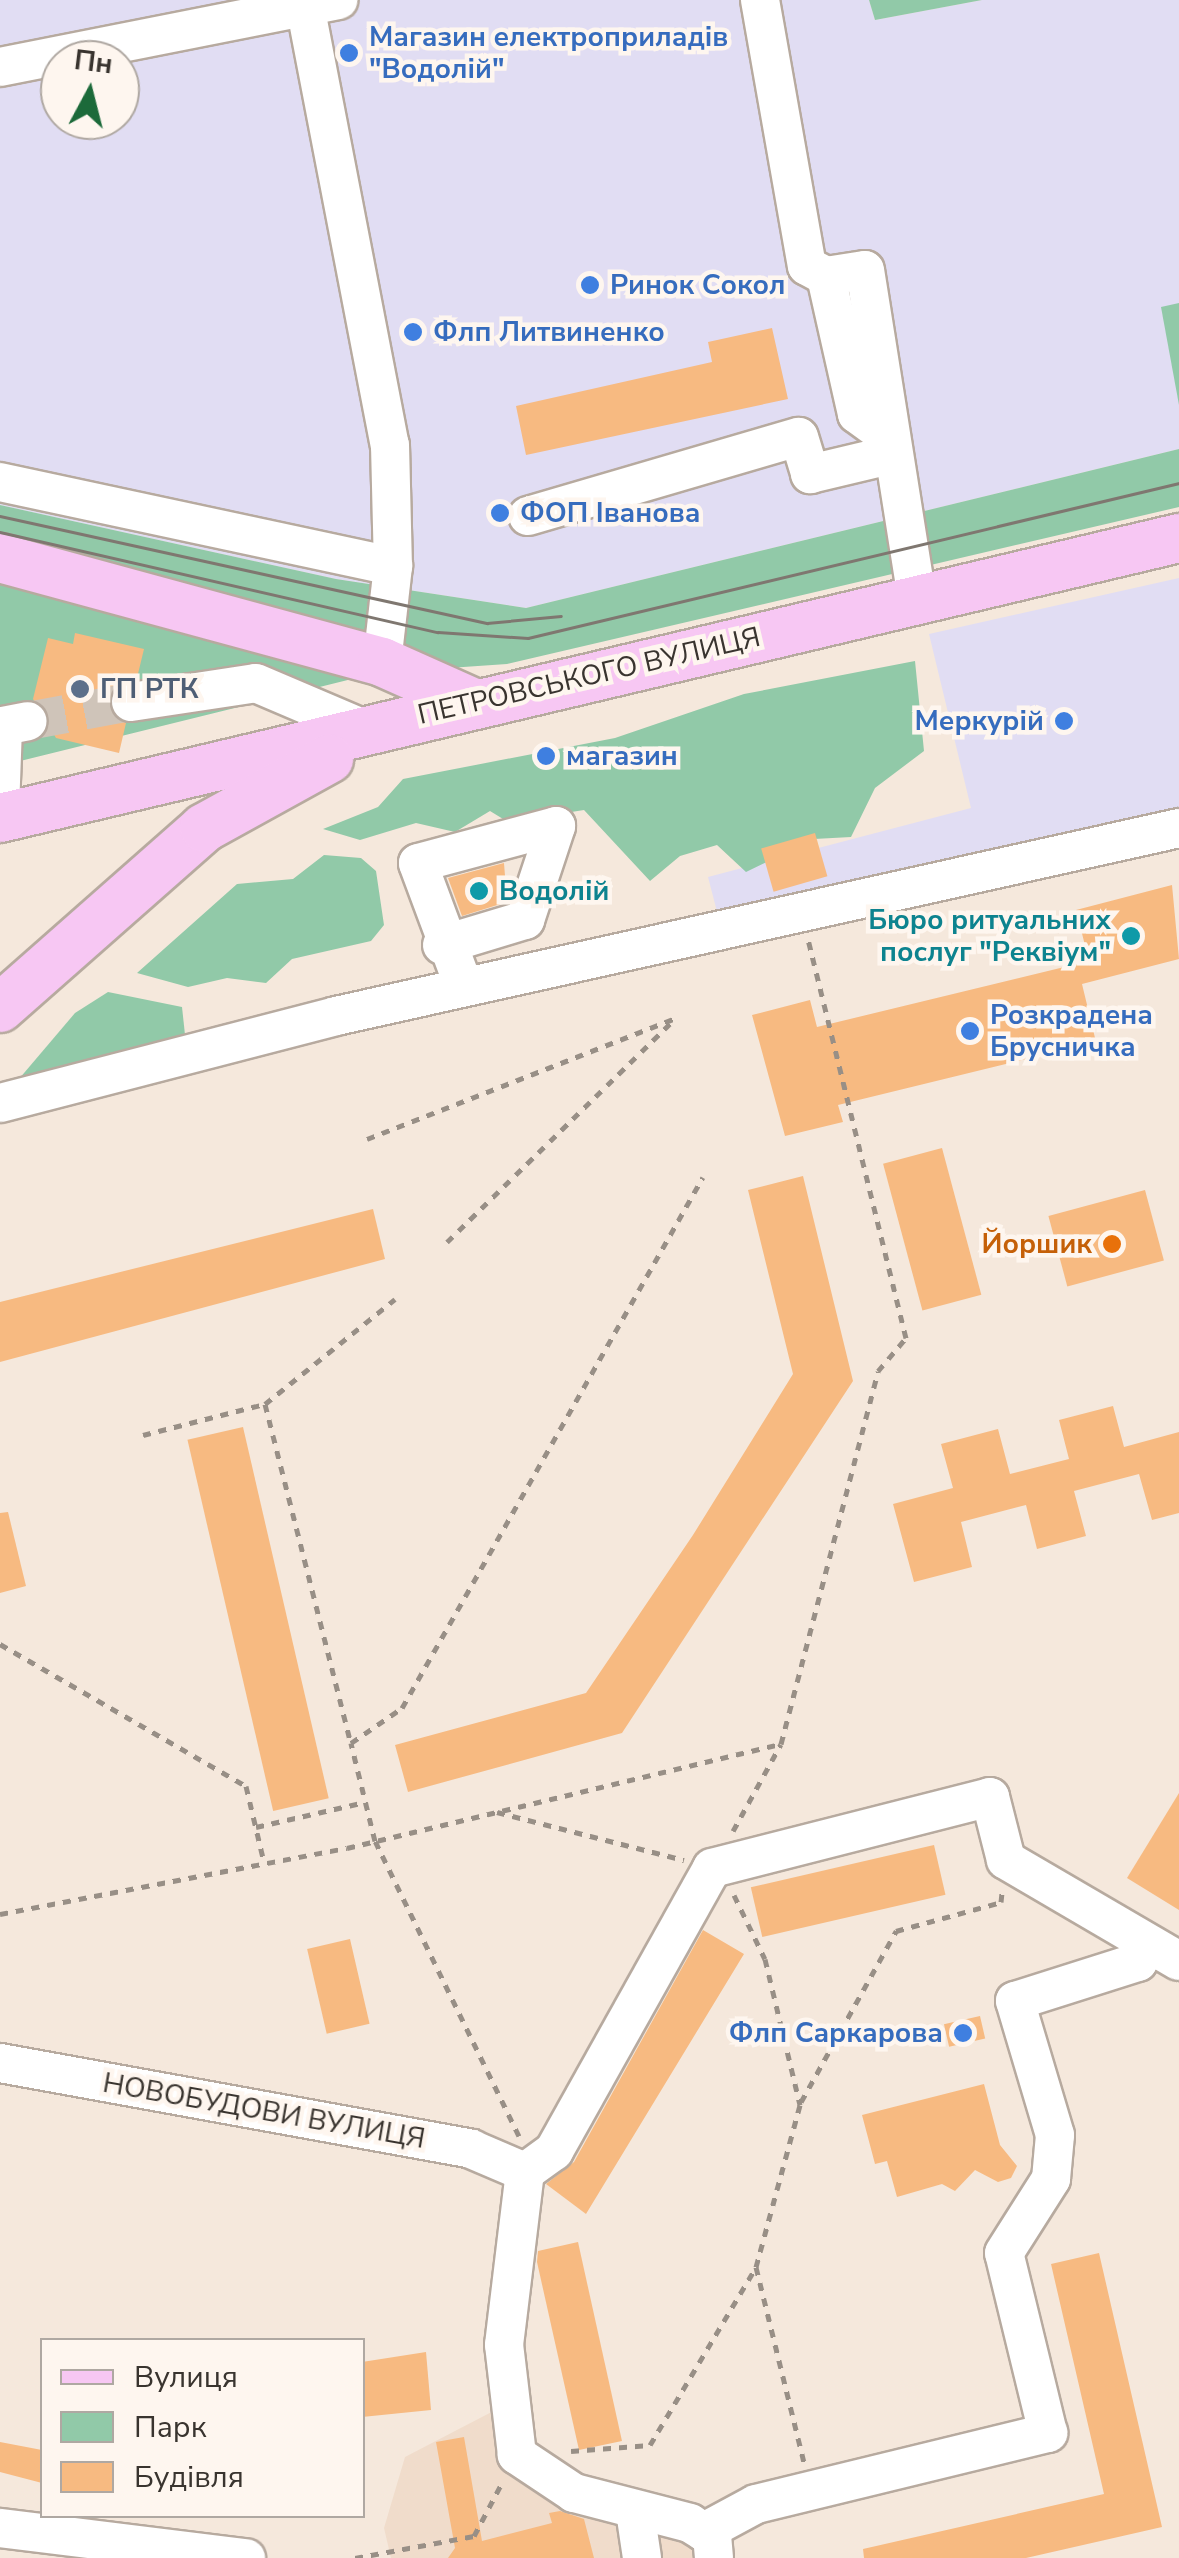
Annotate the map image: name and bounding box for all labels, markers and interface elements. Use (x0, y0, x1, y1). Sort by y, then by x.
place label: Магазин електроприладів "Водолій" (369, 20, 728, 86)
north arrow (40, 40, 140, 140)
text: Пн (72, 41, 115, 83)
marker: Магазин електроприладів "Водолій" (338, 42, 360, 64)
place label: Ринок Сокол (610, 268, 786, 302)
marker: Ринок Сокол (579, 274, 601, 296)
place label: Флп Литвиненко (433, 315, 665, 349)
marker: Флп Литвиненко (402, 321, 424, 343)
place label: ФОП Іванова (520, 496, 700, 530)
marker: ФОП Іванова (489, 502, 511, 524)
street label: ПЕТРОВСЬКОГО ВУЛИЦЯ (414, 620, 764, 732)
place label: ГП РТК (100, 672, 199, 706)
marker: ГП РТК (69, 678, 91, 700)
place label: Меркурій (915, 704, 1044, 738)
marker: Меркурій (1053, 710, 1075, 732)
place label: магазин (566, 739, 678, 773)
marker: магазин (535, 745, 557, 767)
place label: Водолій (499, 874, 609, 908)
marker: Водолій (468, 880, 490, 902)
place label: Бюро ритуальних послуг "Реквіум" (868, 903, 1111, 969)
marker: Бюро ритуальних послуг "Реквіум" (1120, 925, 1142, 947)
place label: Розкрадена Брусничка (990, 998, 1153, 1064)
marker: Розкрадена Брусничка (959, 1020, 981, 1042)
place label: Йоршик (981, 1227, 1092, 1261)
marker: Йоршик (1101, 1233, 1123, 1255)
place label: Флп Саркарова (729, 2016, 943, 2050)
marker: Флп Саркарова (952, 2022, 974, 2044)
street label: НОВОБУДОВИ ВУЛИЦЯ (100, 2066, 428, 2156)
legend (40, 2338, 365, 2518)
text: Вулиця (134, 2357, 238, 2398)
text: Парк (134, 2407, 206, 2448)
text: Будівля (134, 2457, 244, 2498)

